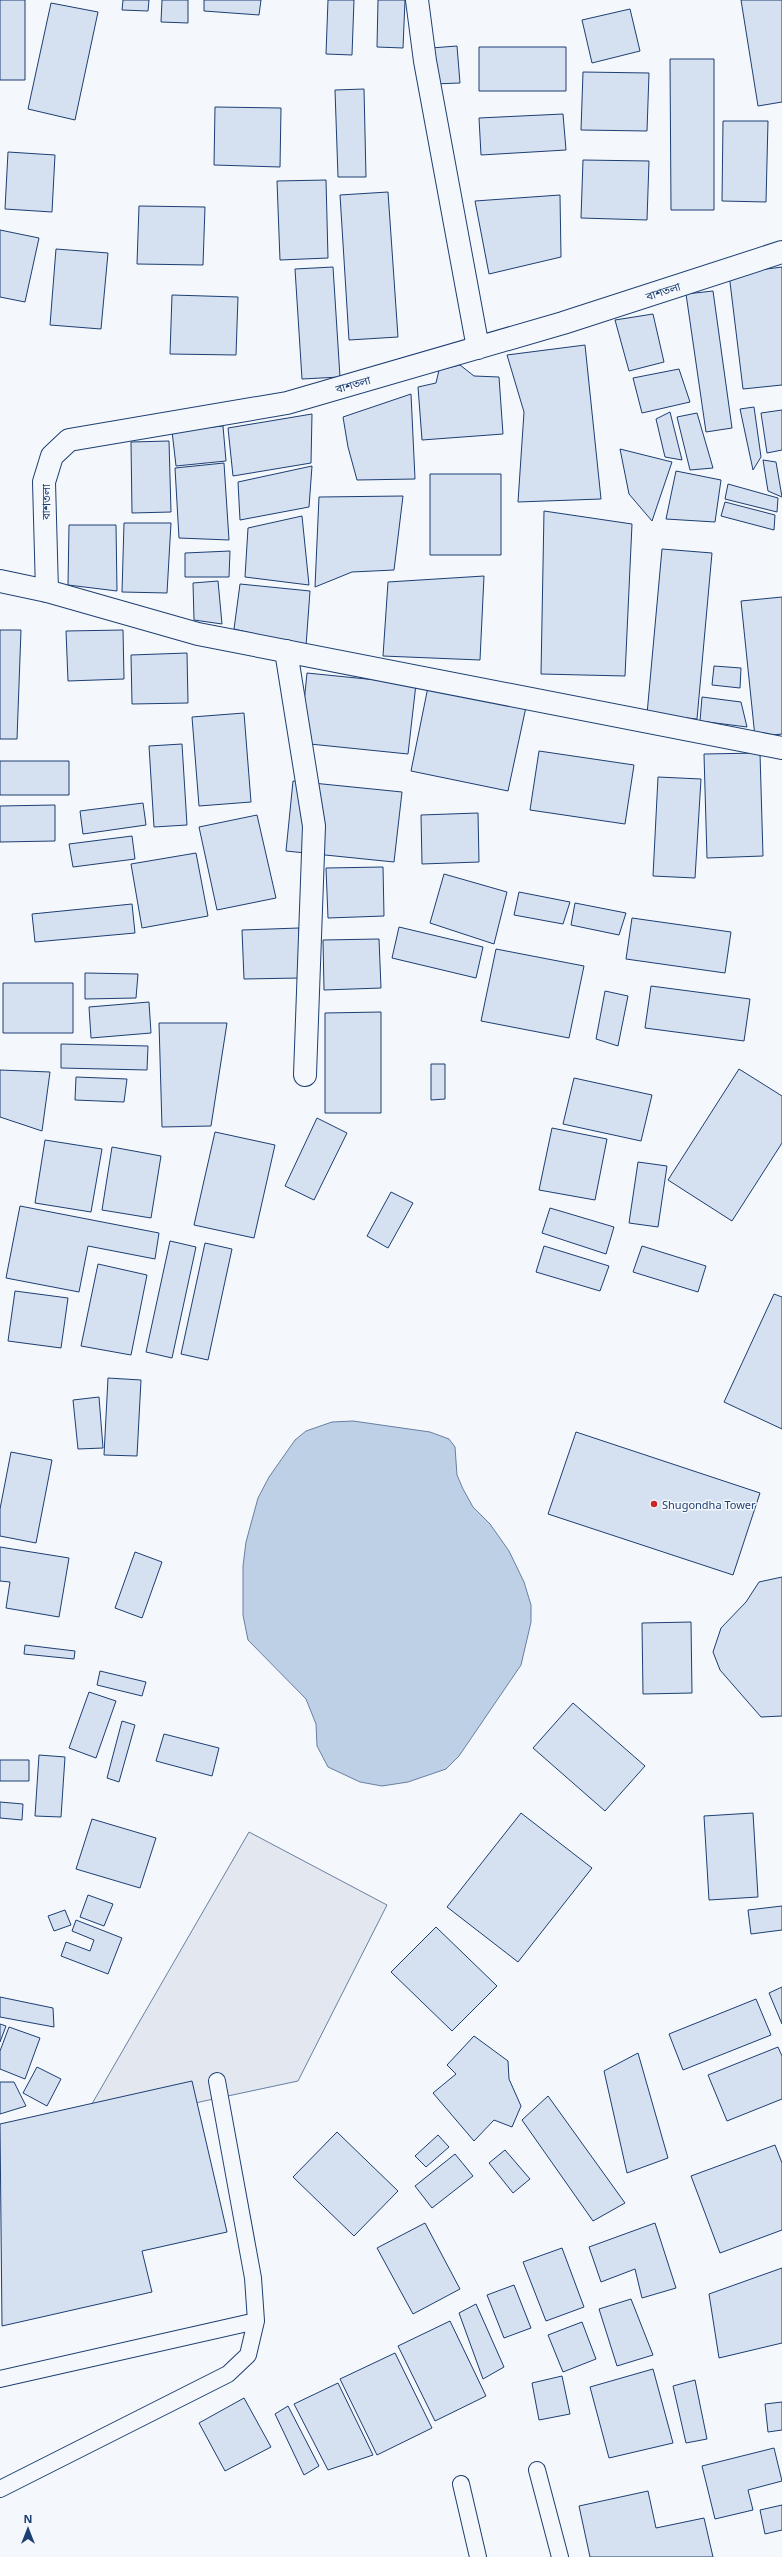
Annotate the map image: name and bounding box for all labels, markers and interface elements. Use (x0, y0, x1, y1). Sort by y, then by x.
street label: বাশতলা (643, 278, 683, 304)
street label: বাশতলা (333, 372, 373, 396)
street label: বাশতলা (38, 483, 53, 521)
place label: Shugondha Tower (662, 1497, 756, 1512)
marker: Shugondha Tower (649, 1499, 659, 1509)
north arrow (8, 2509, 48, 2549)
text: N (24, 2511, 32, 2526)

